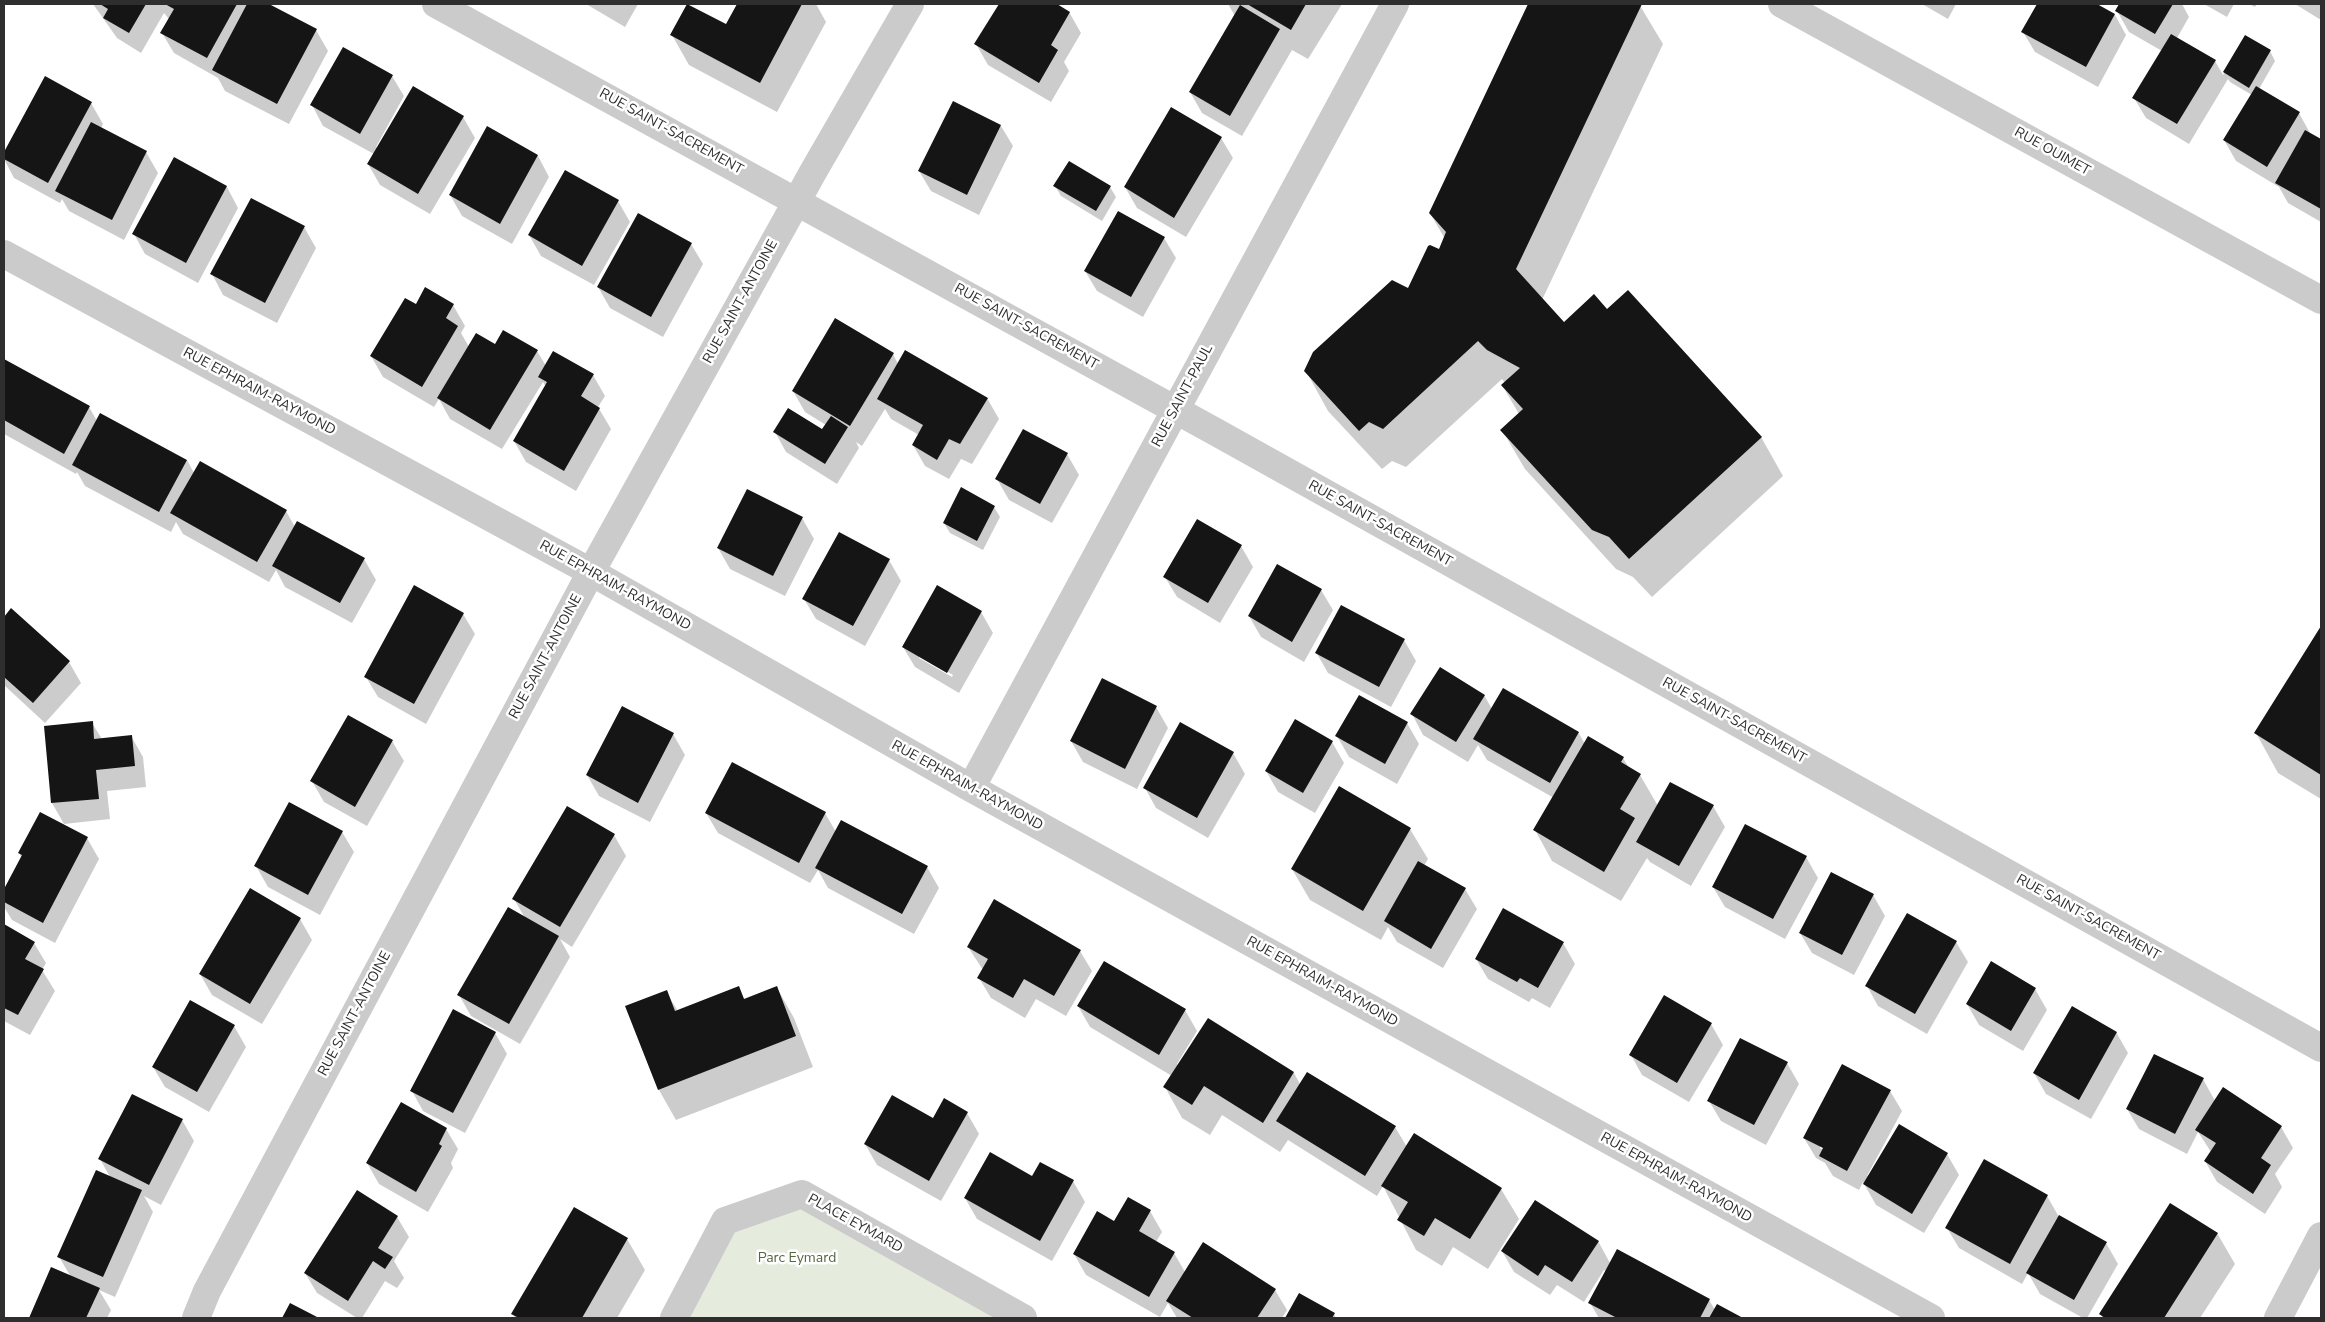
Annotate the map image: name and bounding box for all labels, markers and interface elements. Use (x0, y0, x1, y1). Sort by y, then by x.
street label: RUE SAINT-SACREMENT (596, 85, 746, 179)
street label: RUE OUIMET (2011, 124, 2093, 180)
street label: RUE SAINT-ANTOINE (700, 237, 782, 367)
street label: RUE SAINT-SACREMENT (951, 280, 1101, 374)
street label: RUE SAINT-PAUL (1149, 342, 1217, 450)
street label: RUE EPHRAIM-RAYMOND (180, 345, 338, 439)
street label: RUE SAINT-SACREMENT (1305, 477, 1455, 571)
street label: RUE EPHRAIM-RAYMOND (536, 537, 694, 635)
street label: RUE SAINT-ANTOINE (506, 592, 586, 722)
street label: RUE SAINT-SACREMENT (1659, 674, 1809, 768)
street label: RUE EPHRAIM-RAYMOND (888, 737, 1046, 835)
street label: RUE SAINT-SACREMENT (2013, 871, 2163, 965)
street label: RUE EPHRAIM-RAYMOND (1243, 933, 1401, 1031)
street label: RUE SAINT-ANTOINE (315, 949, 395, 1079)
street label: RUE EPHRAIM-RAYMOND (1597, 1129, 1755, 1227)
street label: PLACE EYMARD (805, 1191, 905, 1257)
park label: Parc Eymard (758, 1251, 836, 1267)

